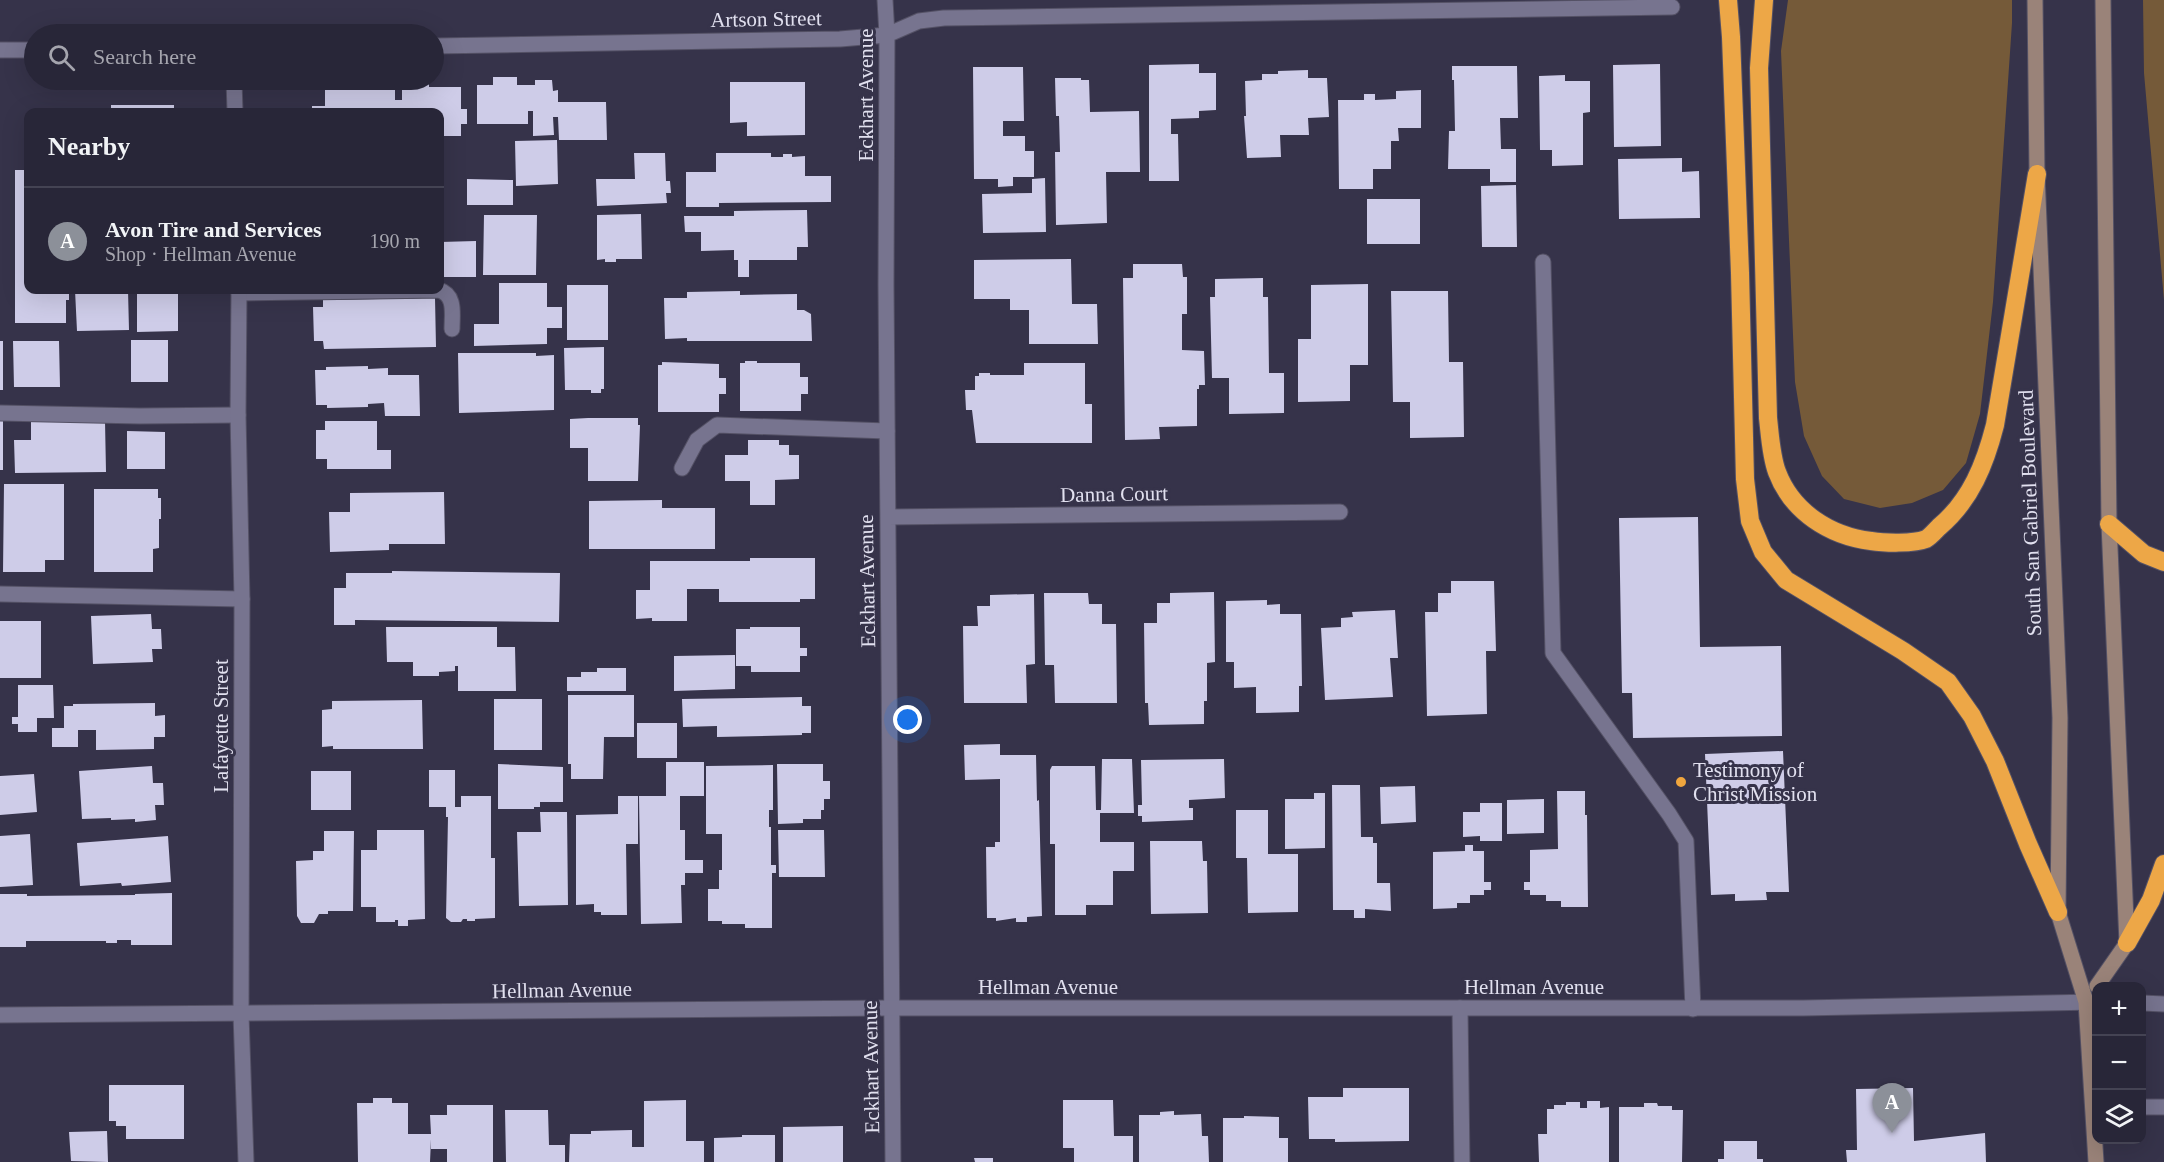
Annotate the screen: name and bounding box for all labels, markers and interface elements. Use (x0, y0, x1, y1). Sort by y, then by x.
street label: Artson Street (710, 6, 822, 32)
search box (24, 24, 444, 90)
street label: Eckhart Avenue (854, 28, 878, 162)
icon: search (45, 41, 78, 74)
text: Search here (93, 44, 196, 69)
text: Nearby (48, 132, 130, 161)
text: Avon Tire and Services (105, 217, 322, 242)
text: A (60, 230, 75, 252)
text: 190 m (369, 230, 420, 252)
text: Shop · Hellman Avenue (105, 243, 296, 265)
street label: South San Gabriel Boulevard (2014, 389, 2046, 637)
street label: Danna Court (1060, 481, 1168, 507)
street label: Eckhart Avenue (854, 514, 880, 648)
street label: Lafayette Street (209, 659, 233, 793)
your location (893, 705, 922, 734)
place label: Testimony of Christ Mission (1693, 758, 1818, 806)
marker: Testimony of Christ Mission (1674, 775, 1688, 789)
street label: Hellman Avenue (978, 975, 1118, 999)
street label: Hellman Avenue (1464, 975, 1604, 999)
street label: Hellman Avenue (492, 977, 632, 1003)
map controls (2092, 982, 2146, 1144)
button: + (2092, 982, 2146, 1036)
street label: Eckhart Avenue (858, 1000, 884, 1134)
button: − (2092, 1036, 2146, 1090)
pin: A (1872, 1084, 1912, 1133)
button: layers (2092, 1090, 2146, 1144)

